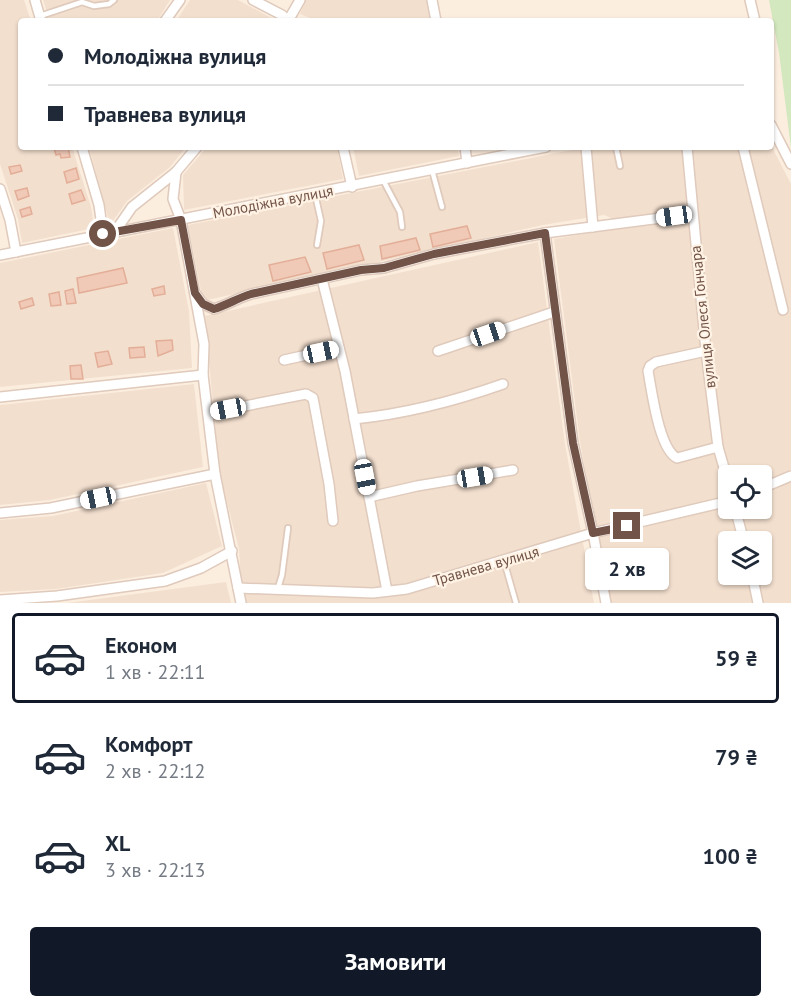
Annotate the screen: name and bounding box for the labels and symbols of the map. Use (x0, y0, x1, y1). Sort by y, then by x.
street label: Молодіжна вулиця (211, 181, 335, 222)
car (655, 205, 693, 227)
route start (89, 220, 116, 247)
street label: вулиця Олеся Гончара (686, 245, 719, 389)
car (468, 320, 508, 348)
car (302, 339, 340, 365)
car (209, 397, 247, 421)
car (353, 458, 377, 496)
car (456, 465, 494, 489)
car (79, 485, 117, 511)
route end (613, 512, 640, 539)
street label: Травнева вулиця (431, 541, 541, 590)
callout: 2 хв (585, 547, 669, 589)

